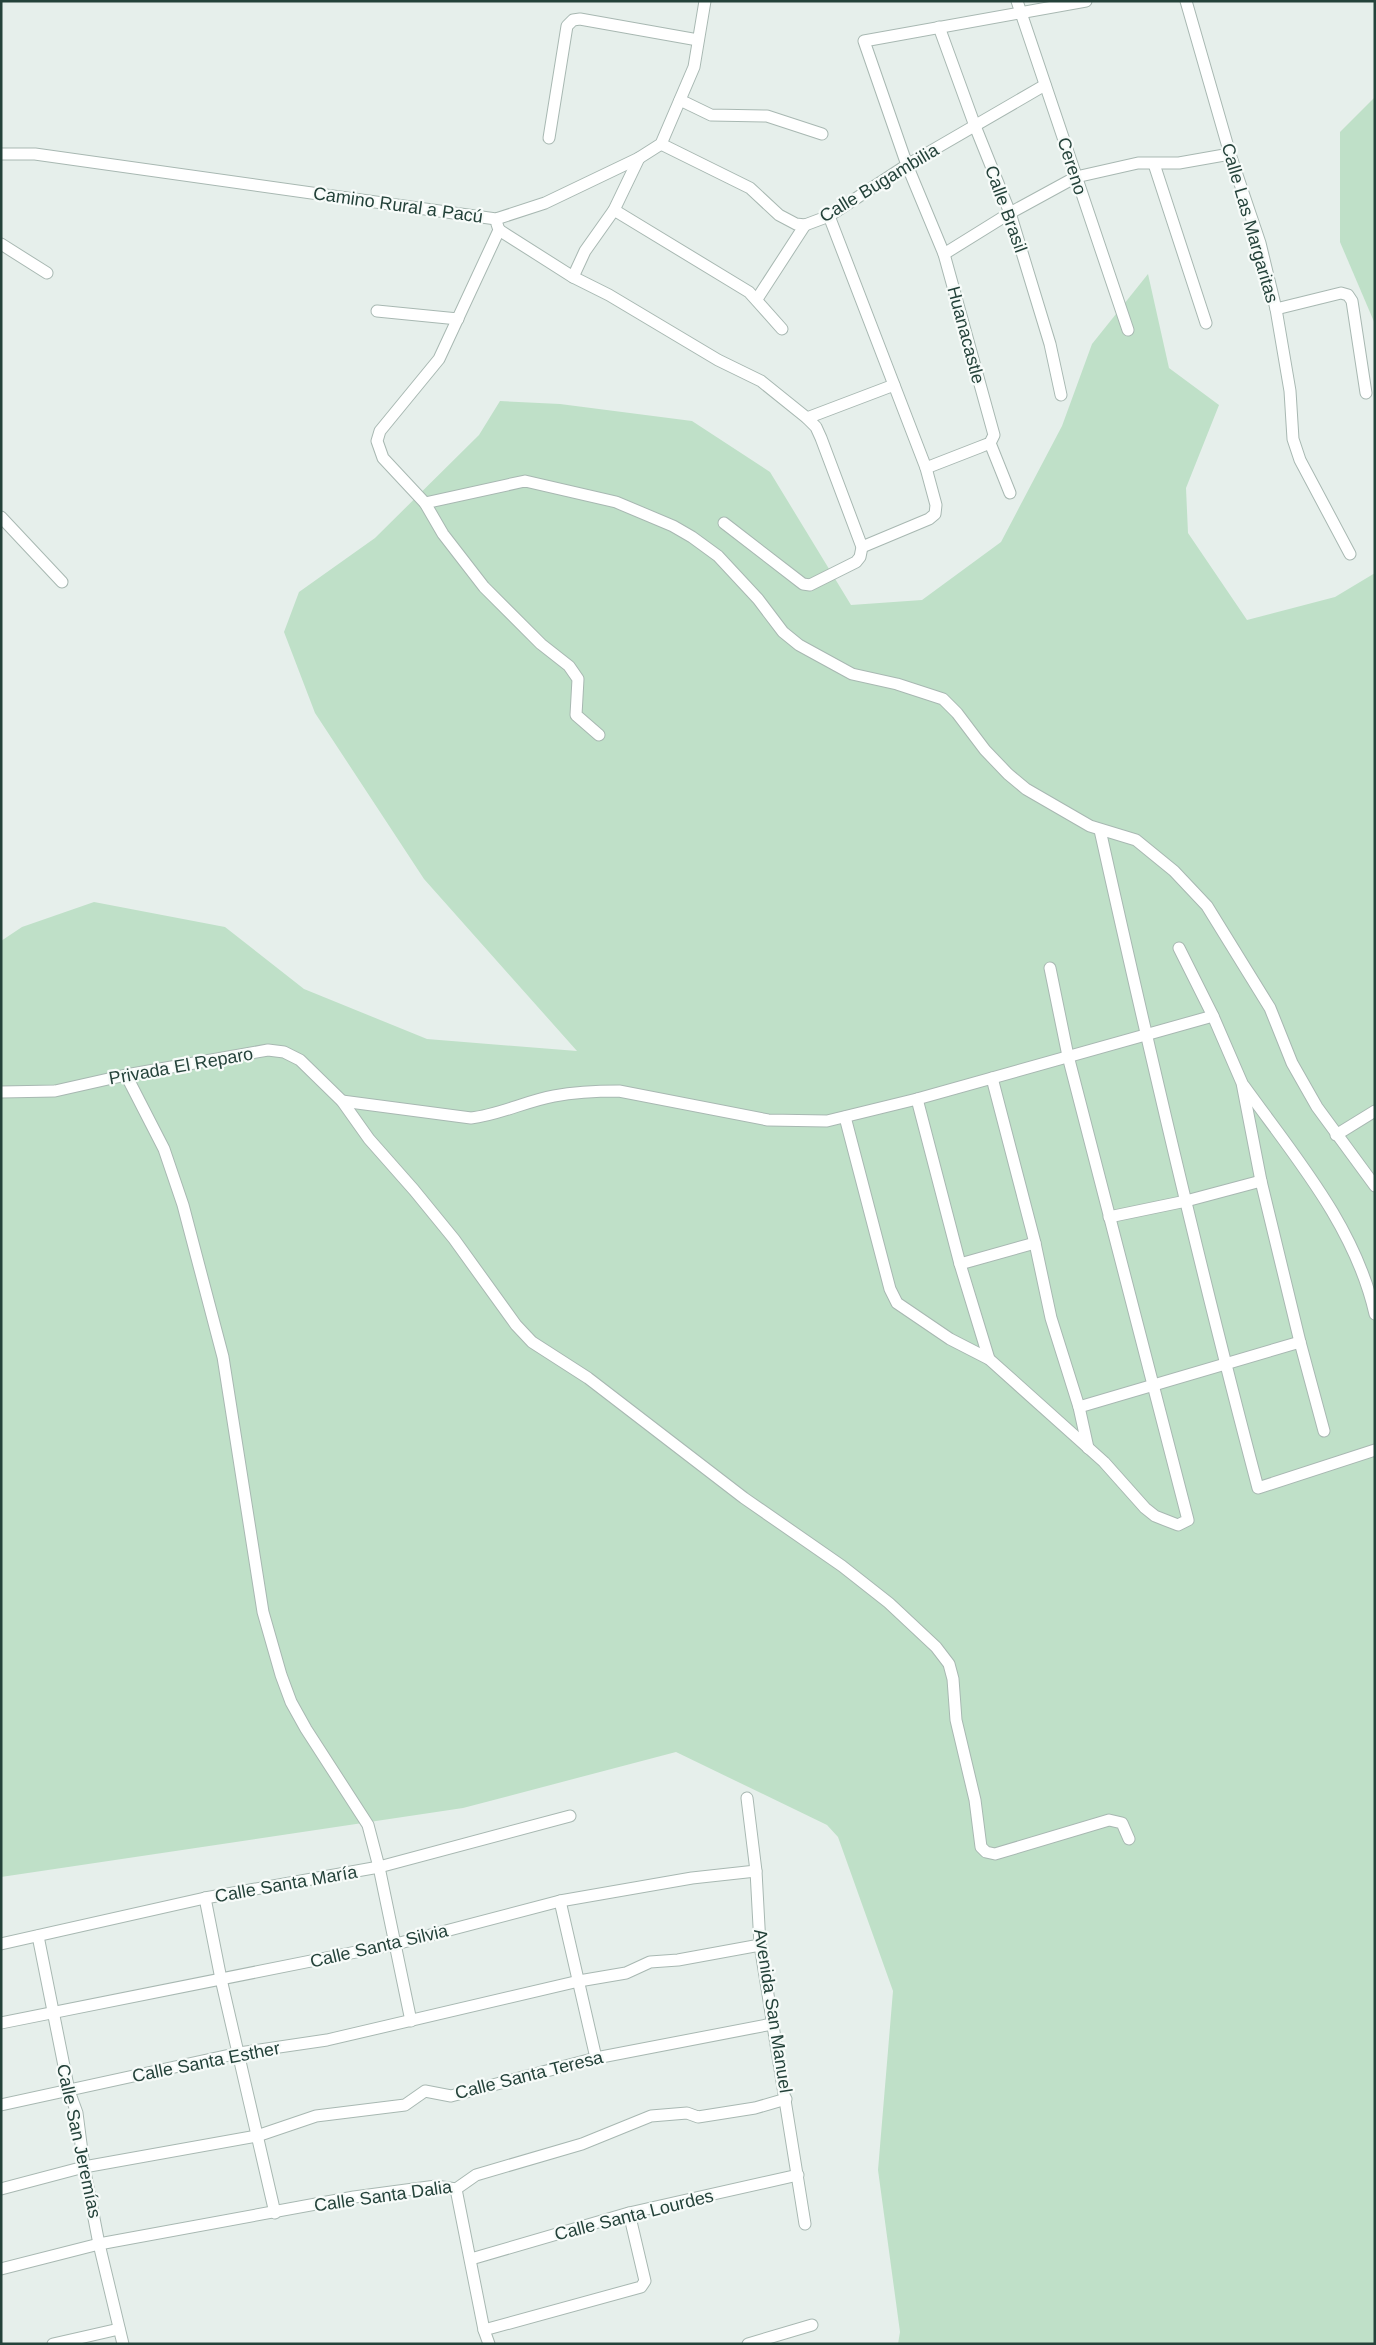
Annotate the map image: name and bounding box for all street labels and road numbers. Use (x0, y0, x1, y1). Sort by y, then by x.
street label: Cereno (1053, 135, 1091, 197)
street label: Calle Bugambilia (816, 139, 943, 226)
street label: Calle Las Margaritas (1218, 141, 1282, 305)
street label: Calle Brasil (981, 163, 1031, 255)
street label: Camino Rural a Pacú (312, 183, 484, 227)
street label: Huanacastle (943, 284, 989, 386)
street label: Privada El Reparo (107, 1043, 255, 1089)
street label: Calle Santa María (213, 1861, 360, 1906)
street label: Calle Santa Silvia (308, 1920, 451, 1972)
street label: Avenida San Manuel (750, 1928, 796, 2094)
street label: Calle Santa Esther (130, 2038, 282, 2086)
street label: Calle Santa Teresa (453, 2047, 606, 2103)
street label: Calle San Jeremías (53, 2062, 105, 2220)
street label: Calle Santa Dalia (313, 2176, 454, 2216)
street label: Calle Santa Lourdes (552, 2186, 716, 2244)

